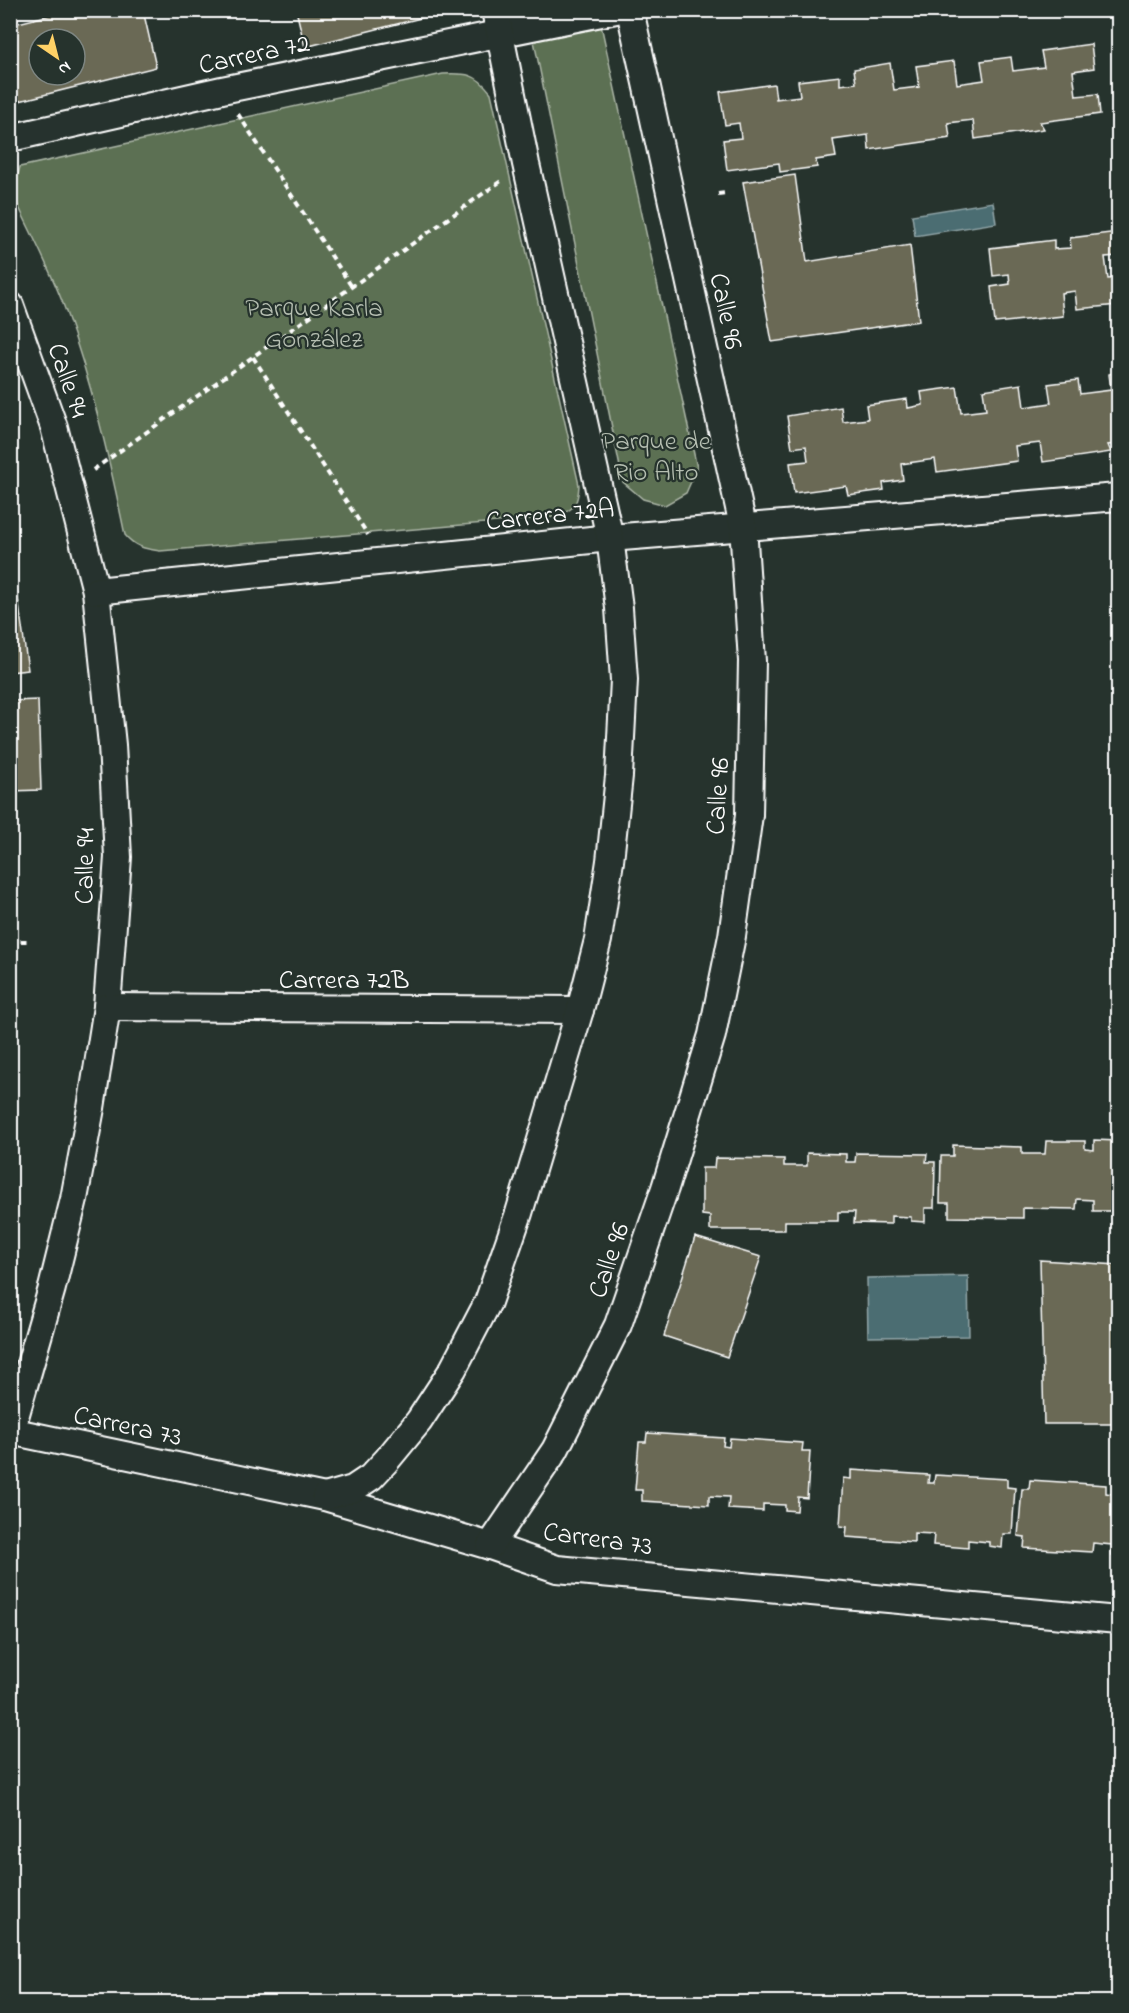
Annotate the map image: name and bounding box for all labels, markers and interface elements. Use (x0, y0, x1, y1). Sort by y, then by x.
street label: Carrera 72 (195, 25, 314, 86)
north arrow (27, 27, 87, 87)
text: N (53, 55, 76, 81)
street label: Calle 96 (697, 270, 752, 354)
park label: Parque Karla González (245, 290, 383, 360)
street label: Calle 94 (36, 338, 98, 423)
park label: Parque de Rio Alto (601, 423, 712, 493)
street label: Carrera 72A (484, 490, 617, 543)
street label: Calle 96 (697, 756, 742, 836)
street label: Calle 94 (66, 827, 107, 905)
street label: Carrera 72B (279, 962, 409, 1001)
street label: Calle 96 (579, 1218, 641, 1304)
street label: Carrera 73 (70, 1397, 185, 1458)
street label: Carrera 73 (540, 1513, 655, 1567)

